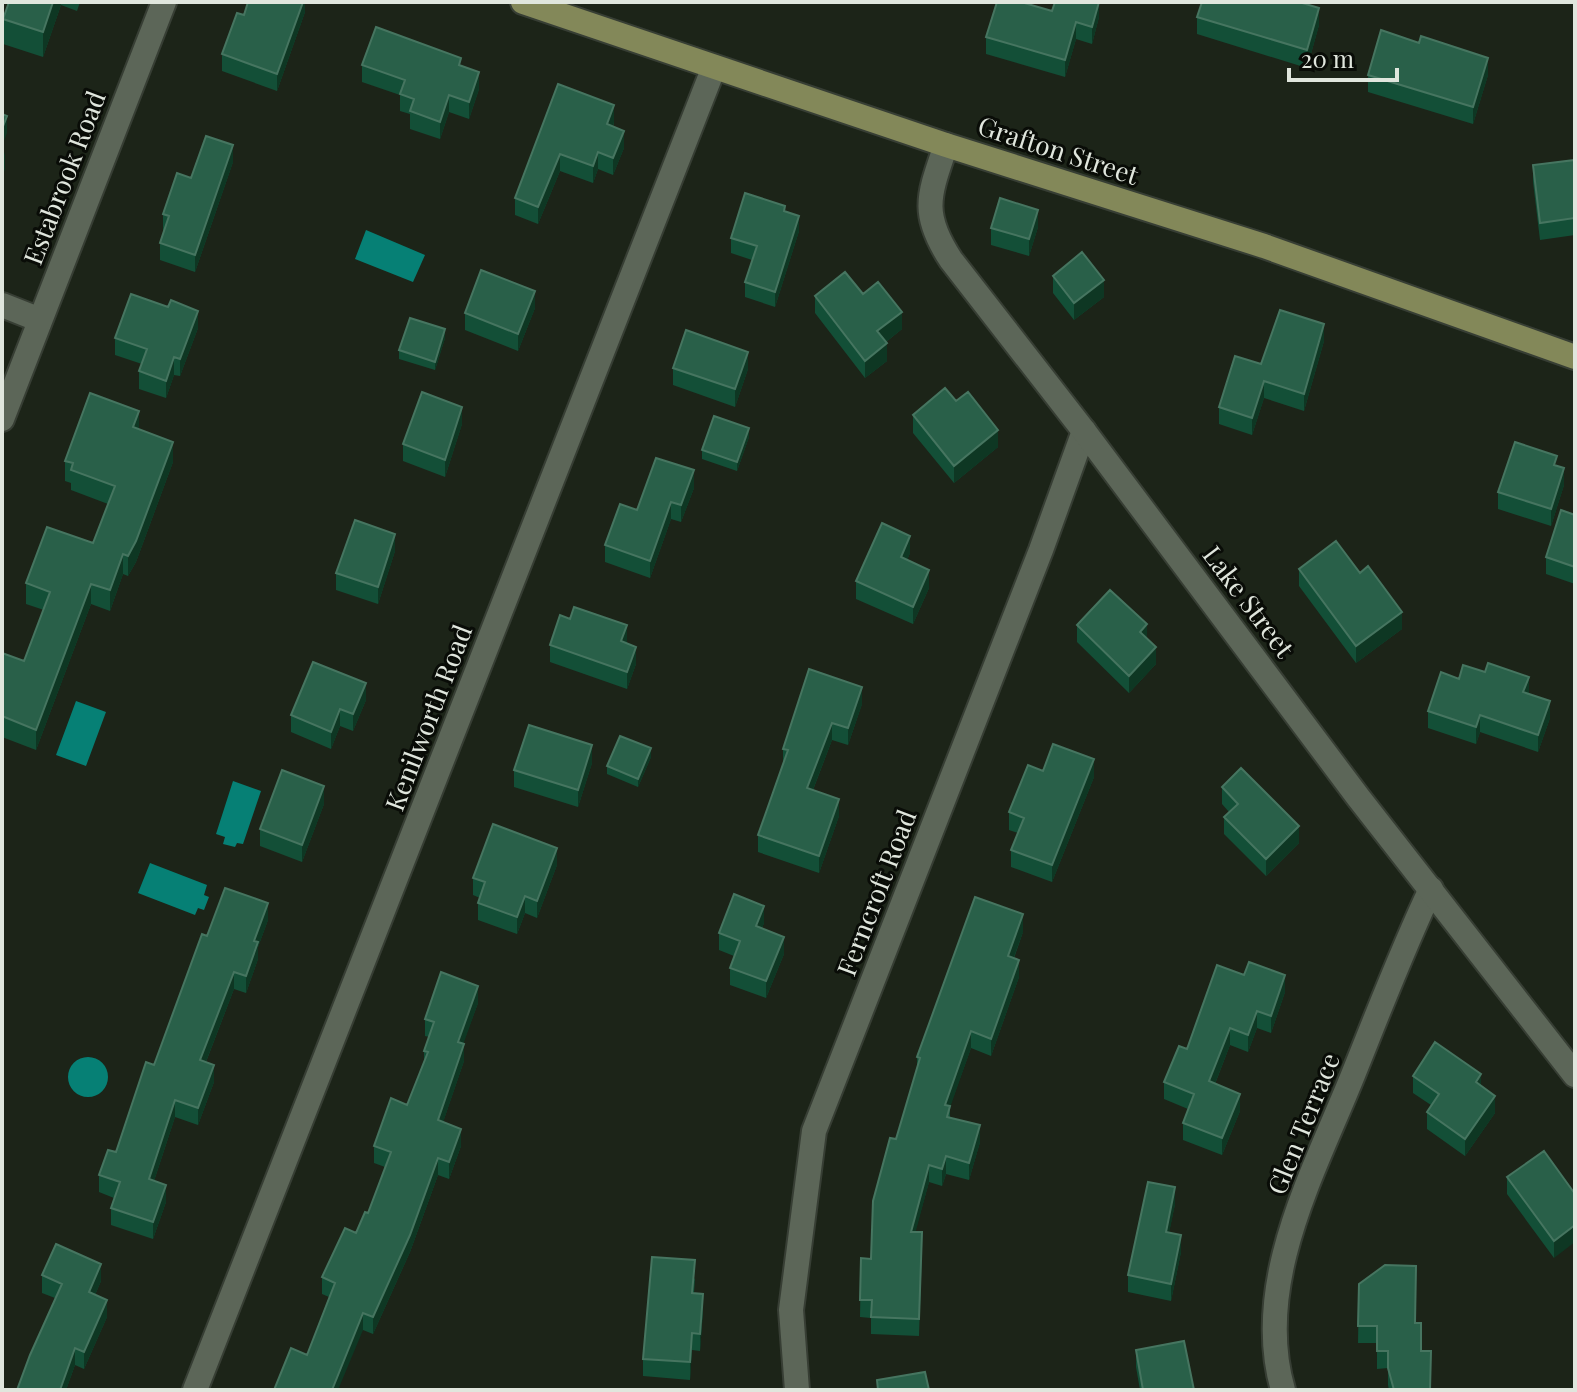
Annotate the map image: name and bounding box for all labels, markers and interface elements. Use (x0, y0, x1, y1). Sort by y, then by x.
scale bar (1289, 32, 1397, 82)
text: 20 m (1301, 42, 1354, 74)
street label: Estabrook Road (14, 86, 113, 269)
street label: Grafton Street (974, 107, 1144, 192)
street label: Lake Street (1196, 538, 1303, 665)
street label: Kenilworth Road (376, 619, 479, 815)
street label: Ferncroft Road (828, 804, 923, 981)
street label: Glen Terrace (1258, 1047, 1347, 1199)

